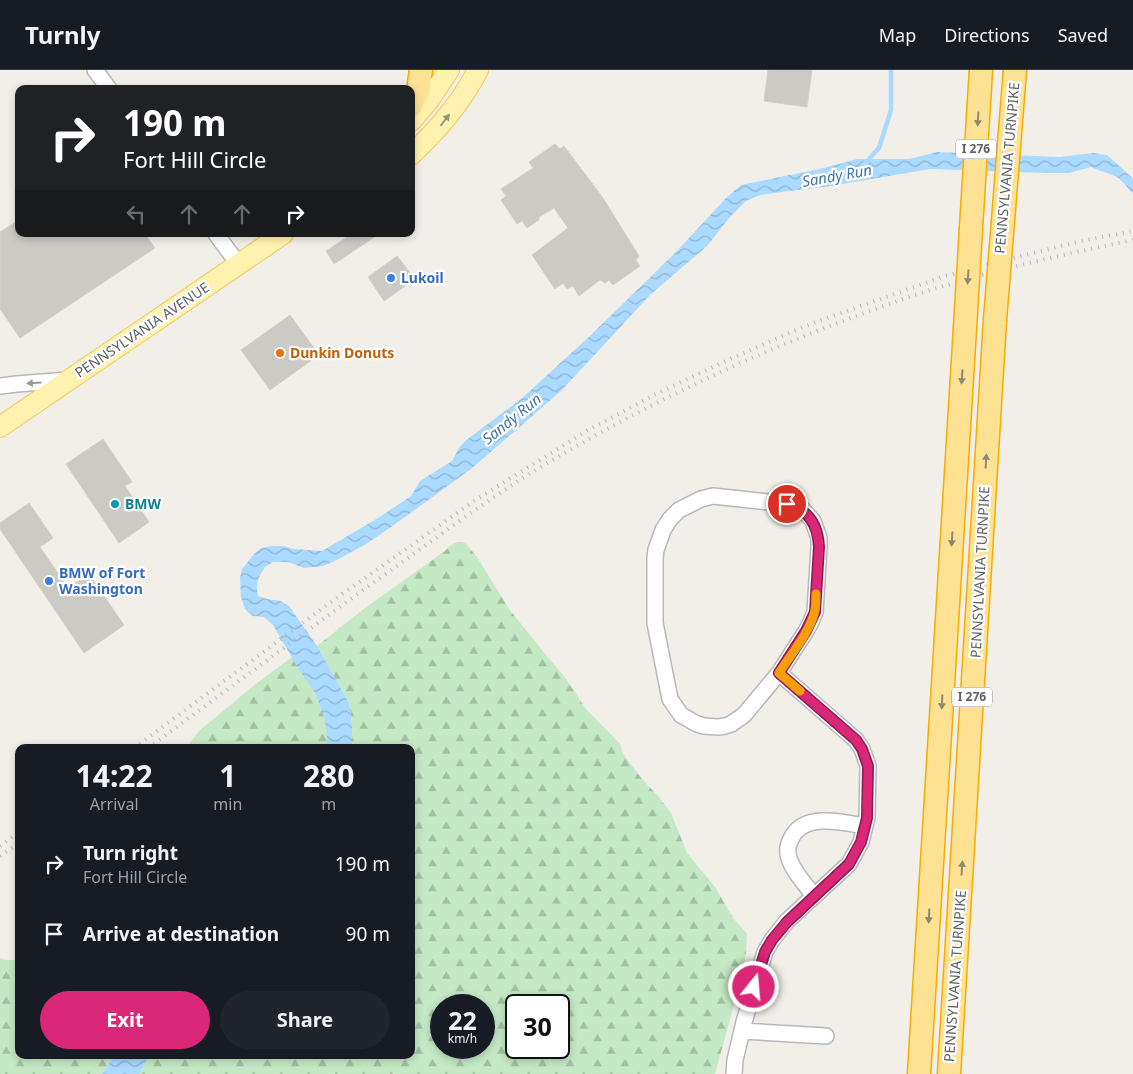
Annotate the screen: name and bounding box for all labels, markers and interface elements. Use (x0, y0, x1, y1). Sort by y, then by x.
text: Turnly (25, 18, 100, 51)
text: Map (879, 23, 916, 47)
text: Directions (944, 23, 1030, 47)
text: Saved (1058, 23, 1108, 47)
street label: PENNSYLVANIA TURNPIKE (990, 81, 1023, 254)
text: 190 m (123, 99, 226, 146)
icon: right (40, 105, 105, 170)
one-way arrow (973, 111, 981, 127)
one-way arrow (439, 114, 450, 127)
road number: I 276 (956, 140, 996, 158)
text: Fort Hill Circle (123, 144, 266, 174)
water label: Sandy Run (800, 159, 873, 191)
icon: left (122, 200, 150, 228)
icon: ahead (175, 200, 203, 228)
icon: ahead (228, 200, 256, 228)
icon: right (281, 200, 309, 228)
place label: Lukoil (401, 268, 444, 287)
one-way arrow (964, 269, 972, 285)
marker: Lukoil (385, 272, 397, 284)
street label: PENNSYLVANIA AVENUE (71, 277, 213, 382)
place label: Dunkin Donuts (290, 343, 394, 362)
marker: Dunkin Donuts (274, 347, 286, 359)
one-way arrow (958, 369, 966, 385)
one-way arrow (25, 379, 41, 387)
water label: Sandy Run (478, 388, 545, 448)
one-way arrow (983, 453, 991, 469)
pin (766, 483, 808, 525)
street label: PENNSYLVANIA TURNPIKE (966, 486, 993, 658)
icon: arrive (773, 490, 801, 518)
place label: BMW (125, 494, 162, 513)
marker: BMW (109, 498, 121, 510)
one-way arrow (947, 532, 955, 548)
place label: BMW of Fort Washington (59, 563, 145, 598)
marker: BMW of Fort Washington (43, 575, 55, 587)
road number: I 276 (952, 688, 992, 706)
one-way arrow (937, 694, 945, 710)
text: 14:22 (76, 755, 153, 796)
text: 1 (219, 755, 236, 796)
text: 280 (303, 755, 354, 796)
text: Arrival (90, 793, 139, 815)
text: min (213, 793, 242, 815)
text: m (321, 793, 336, 815)
text: Turn right (83, 840, 178, 866)
icon: right (40, 850, 68, 878)
text: 190 m (335, 851, 390, 877)
one-way arrow (958, 860, 966, 876)
text: Fort Hill Circle (83, 866, 187, 888)
street label: PENNSYLVANIA TURNPIKE (939, 890, 970, 1062)
one-way arrow (925, 908, 933, 924)
icon: arrive (40, 920, 68, 948)
text: Arrive at destination (83, 921, 279, 947)
text: 90 m (346, 921, 390, 947)
position arrow (727, 960, 779, 1012)
button: Exit (40, 991, 210, 1049)
button: Share (220, 991, 390, 1049)
speed limit sign: 30 (505, 994, 570, 1059)
text: 22 (448, 1003, 477, 1037)
text: km/h (448, 1030, 477, 1047)

